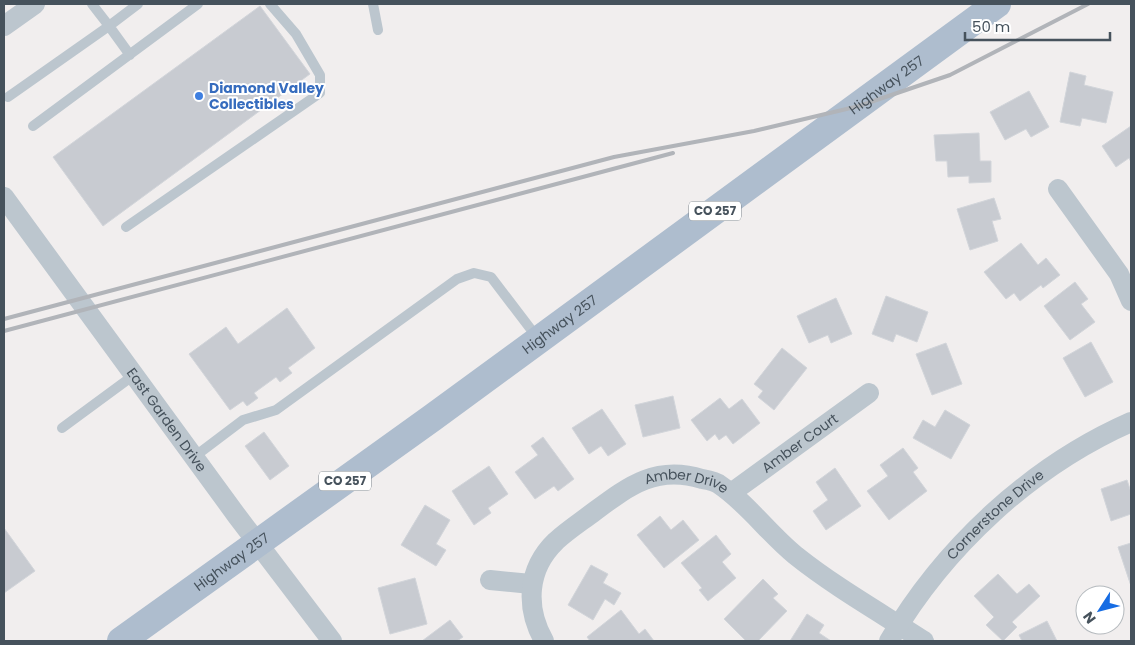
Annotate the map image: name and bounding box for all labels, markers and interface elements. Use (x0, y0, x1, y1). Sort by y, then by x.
scale bar (965, 10, 1110, 42)
text: 50 m (972, 16, 1010, 37)
street label: Highway 257 (845, 51, 928, 119)
place label: Diamond Valley Collectibles (209, 78, 324, 114)
marker: Diamond Valley Collectibles (193, 90, 205, 102)
road number: CO 257 (689, 202, 741, 220)
street label: Highway 257 (518, 290, 602, 359)
street label: East Garden Drive (122, 364, 212, 476)
street label: Amber Court (757, 409, 842, 478)
street label: Amber Drive (642, 464, 733, 498)
street label: Cornerstone Drive (942, 465, 1048, 564)
road number: CO 257 (319, 472, 371, 491)
street label: Highway 257 (190, 528, 274, 596)
north arrow (1075, 585, 1125, 635)
text: N (1078, 608, 1101, 628)

